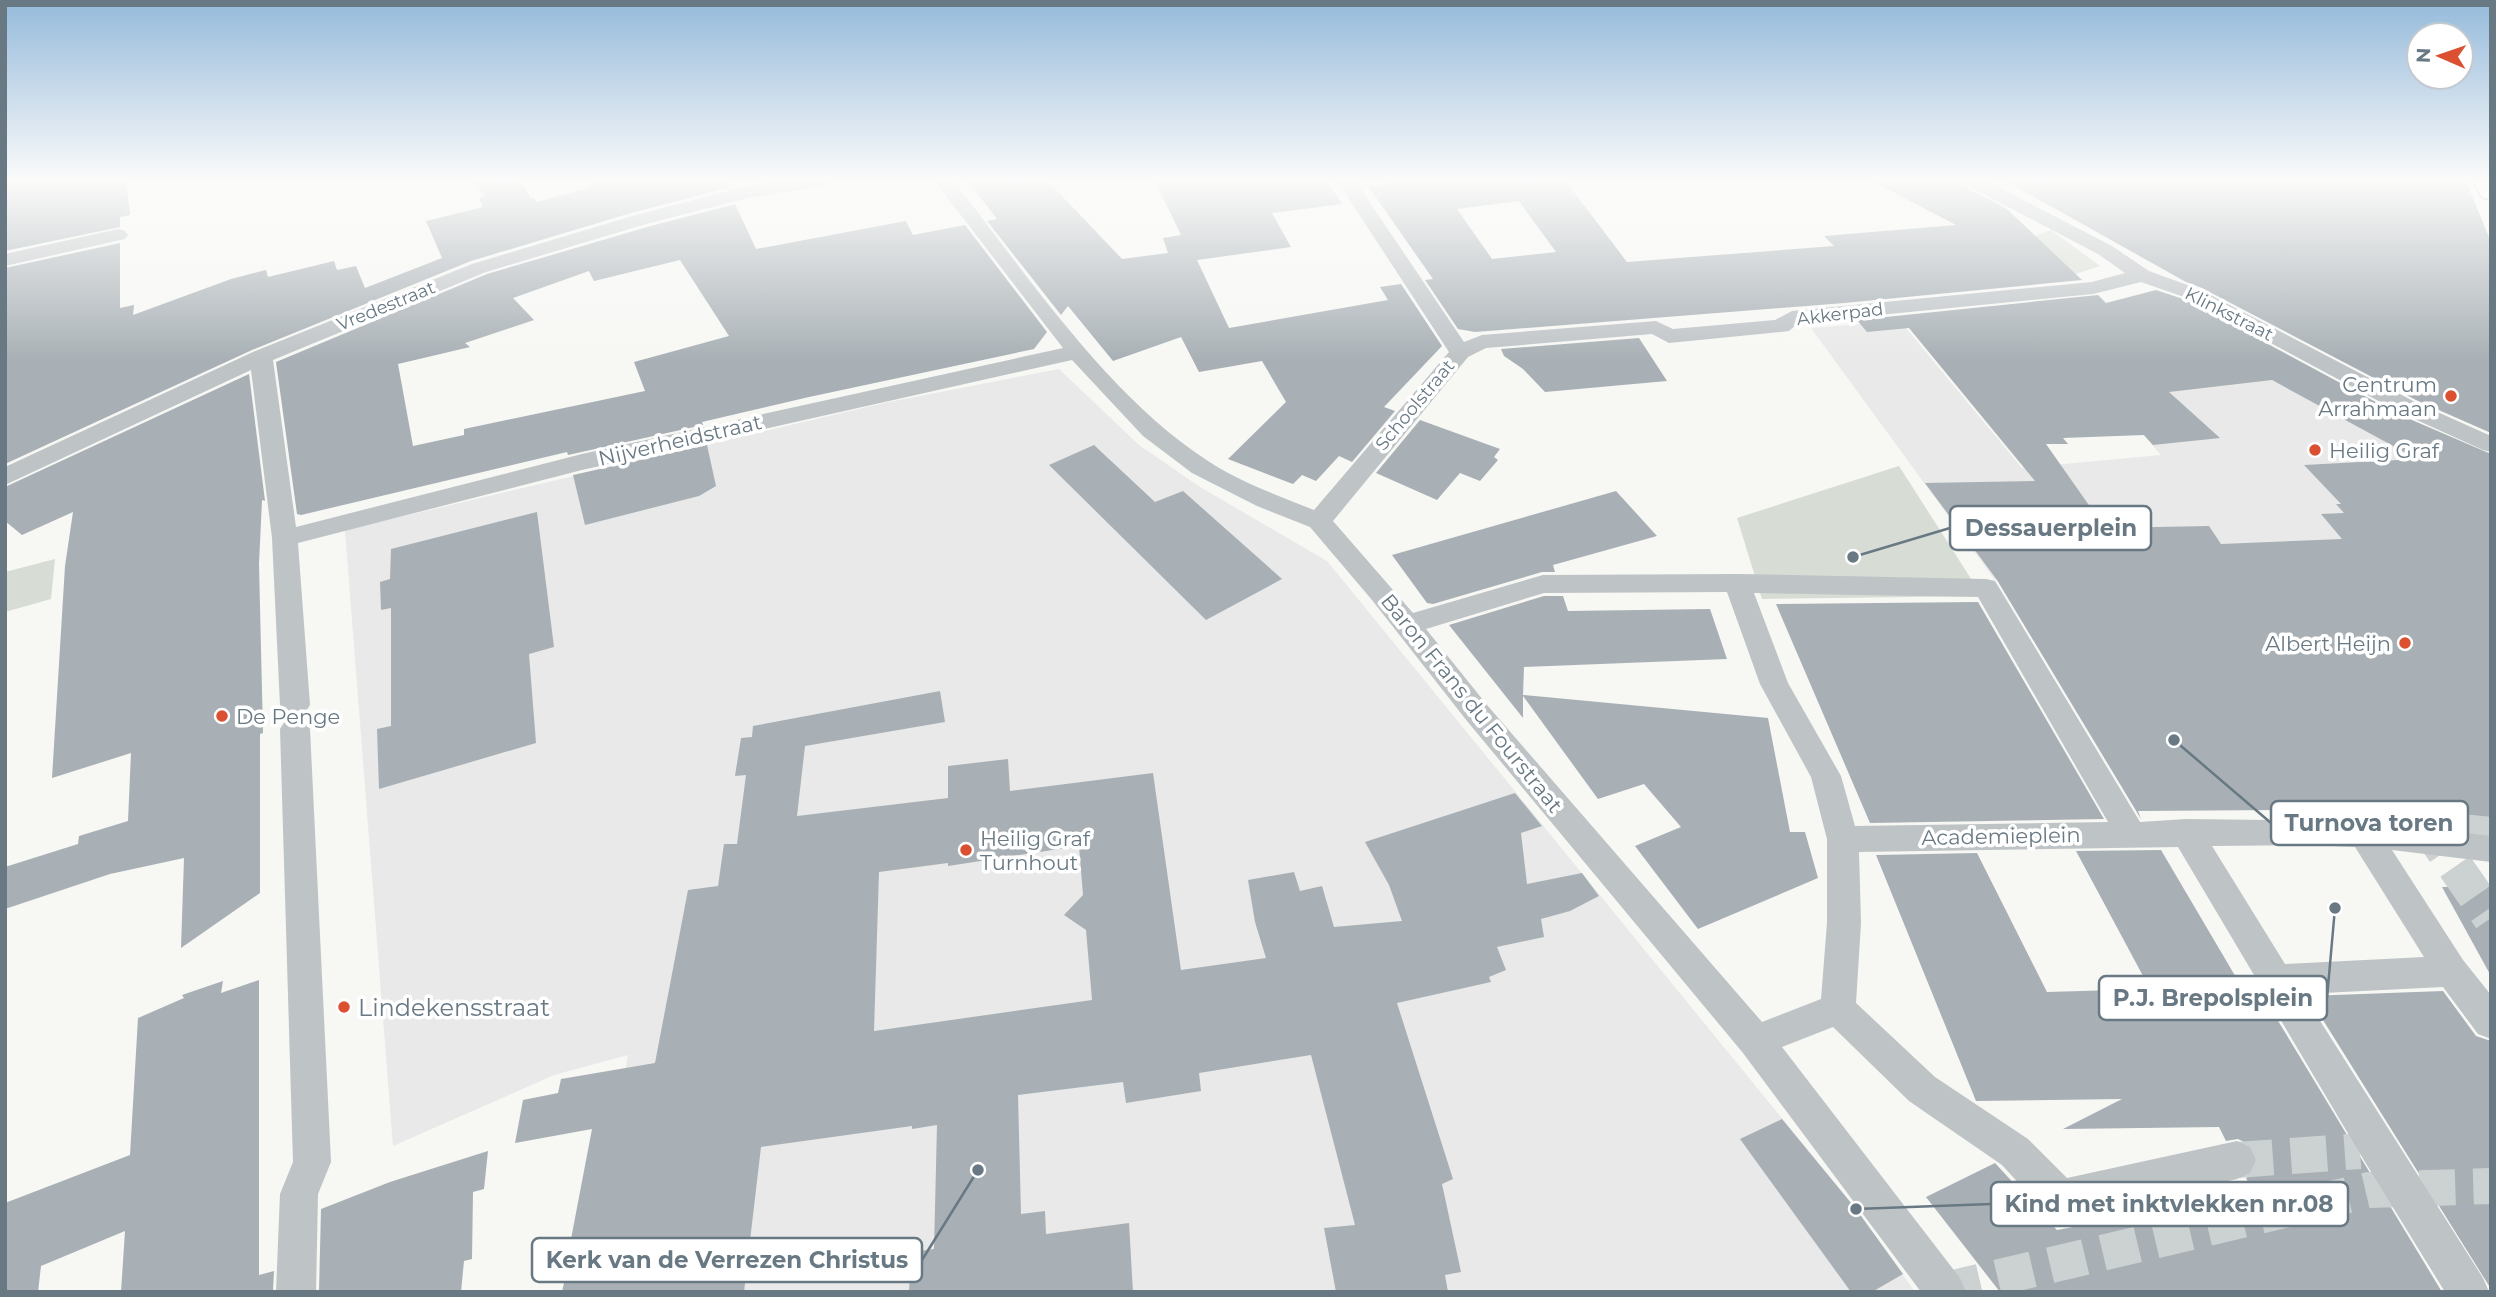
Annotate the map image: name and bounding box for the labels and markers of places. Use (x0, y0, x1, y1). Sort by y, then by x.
place label: Centrum Arrahmaan (2318, 372, 2437, 421)
marker: Centrum Arrahmaan (2443, 388, 2459, 404)
place label: Heilig Graf (2329, 438, 2440, 463)
marker: Heilig Graf (2307, 442, 2323, 458)
callout: Dessauerplein (1950, 506, 2151, 550)
place label: Albert Heijn (2265, 631, 2391, 656)
marker: Albert Heijn (2397, 635, 2413, 651)
place label: De Penge (236, 704, 340, 729)
marker: De Penge (214, 708, 230, 724)
callout: Turnova toren (2271, 801, 2468, 845)
place label: Heilig Graf Turnhout (980, 826, 1091, 875)
marker: Heilig Graf Turnhout (958, 842, 974, 858)
callout: P.J. Brepolsplein (2099, 976, 2327, 1020)
place label: Lindekensstraat (358, 993, 550, 1022)
marker: Lindekensstraat (336, 999, 352, 1015)
callout: Kind met inktvlekken nr.08 (1991, 1182, 2348, 1226)
callout: Kerk van de Verrezen Christus (532, 1238, 922, 1282)

